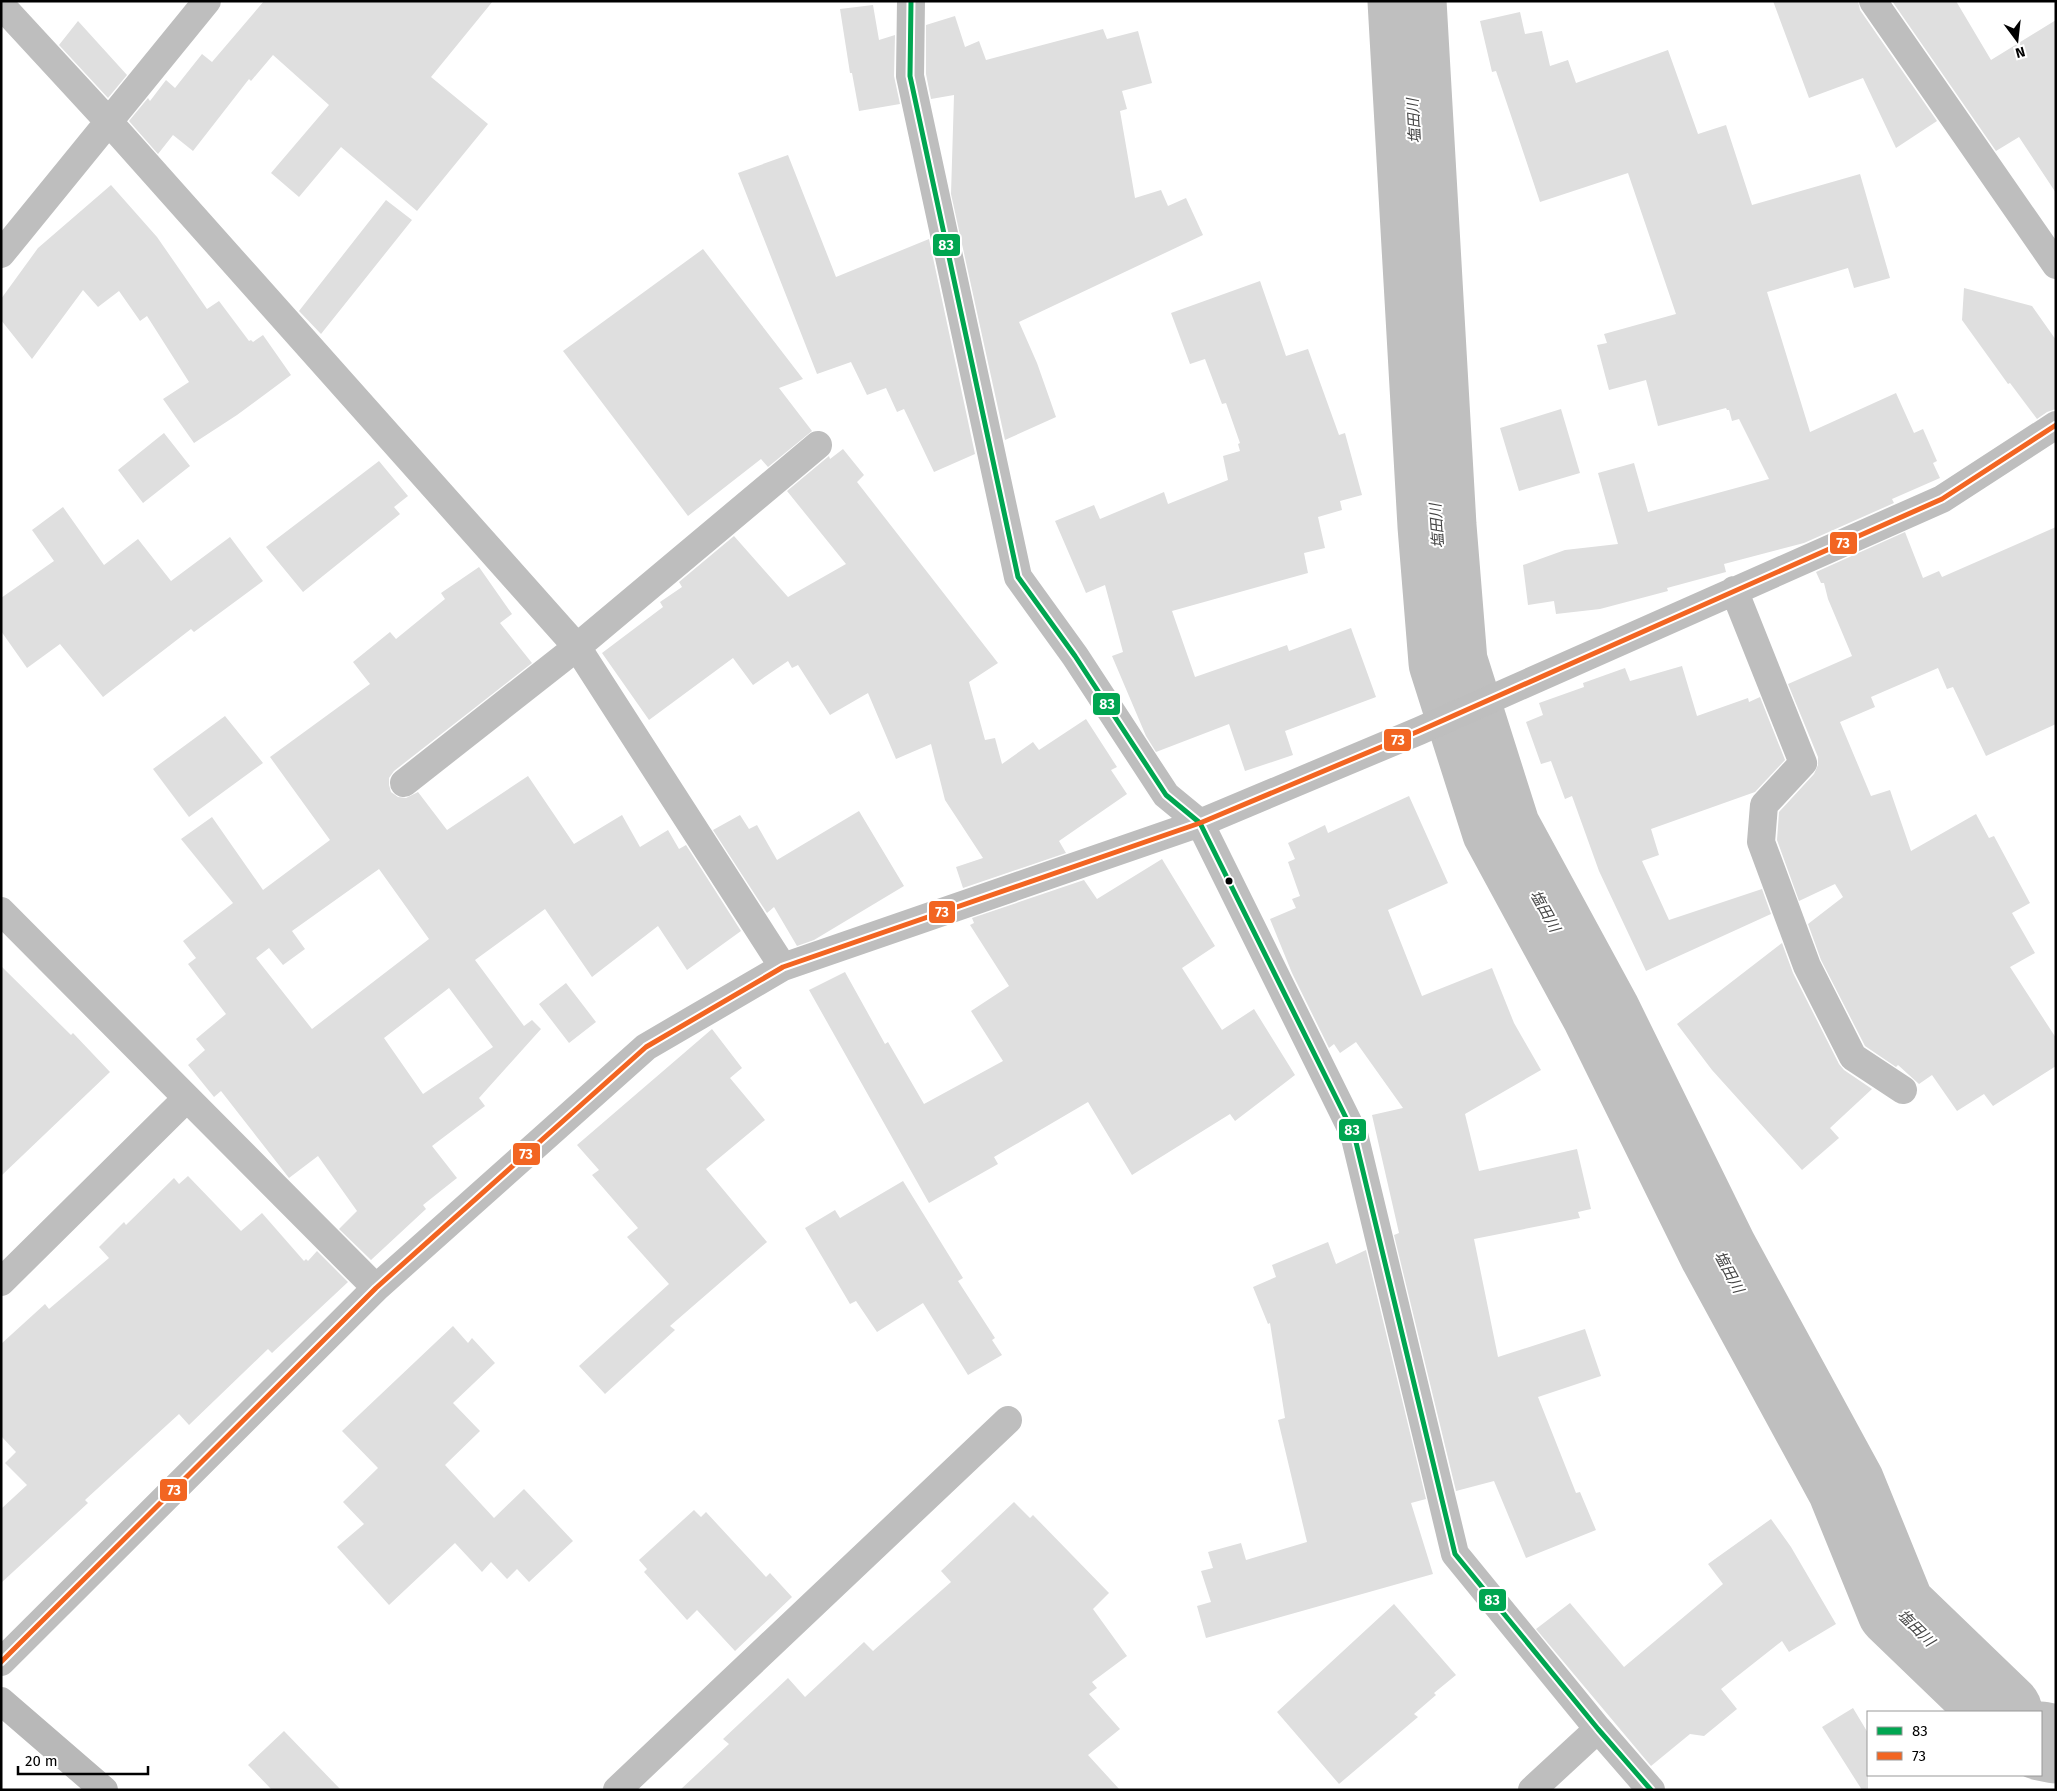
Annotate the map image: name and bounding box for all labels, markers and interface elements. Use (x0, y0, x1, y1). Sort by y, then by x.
north arrow (1992, 15, 2042, 65)
text: N (2014, 43, 2027, 61)
water label: 塩田川 (1404, 96, 1424, 144)
line badge: 83 (932, 233, 961, 257)
text: 83 (938, 237, 954, 254)
water label: 塩田川 (1426, 501, 1448, 549)
line badge: 73 (1829, 531, 1858, 555)
text: 73 (1836, 535, 1850, 552)
line badge: 83 (1092, 692, 1121, 716)
text: 83 (1099, 696, 1115, 713)
line badge: 73 (1383, 728, 1412, 752)
text: 73 (1391, 732, 1405, 749)
unlabelled marker (1224, 876, 1234, 886)
water label: 塩田川 (1526, 887, 1565, 937)
line badge: 73 (928, 900, 956, 924)
text: 73 (935, 904, 949, 921)
line badge: 83 (1338, 1118, 1367, 1142)
text: 83 (1344, 1122, 1360, 1139)
line badge: 73 (512, 1142, 541, 1166)
text: 73 (519, 1146, 533, 1163)
water label: 塩田川 (1710, 1248, 1748, 1298)
line badge: 73 (159, 1478, 188, 1502)
text: 73 (167, 1482, 181, 1499)
line badge: 83 (1478, 1588, 1507, 1612)
text: 83 (1484, 1592, 1500, 1609)
water label: 塩田川 (1894, 1606, 1940, 1652)
legend (1867, 1711, 2042, 1776)
text: 83 (1912, 1722, 1928, 1740)
scale bar (18, 1744, 148, 1776)
text: 73 (1912, 1747, 1926, 1765)
text: 20 m (25, 1752, 58, 1770)

